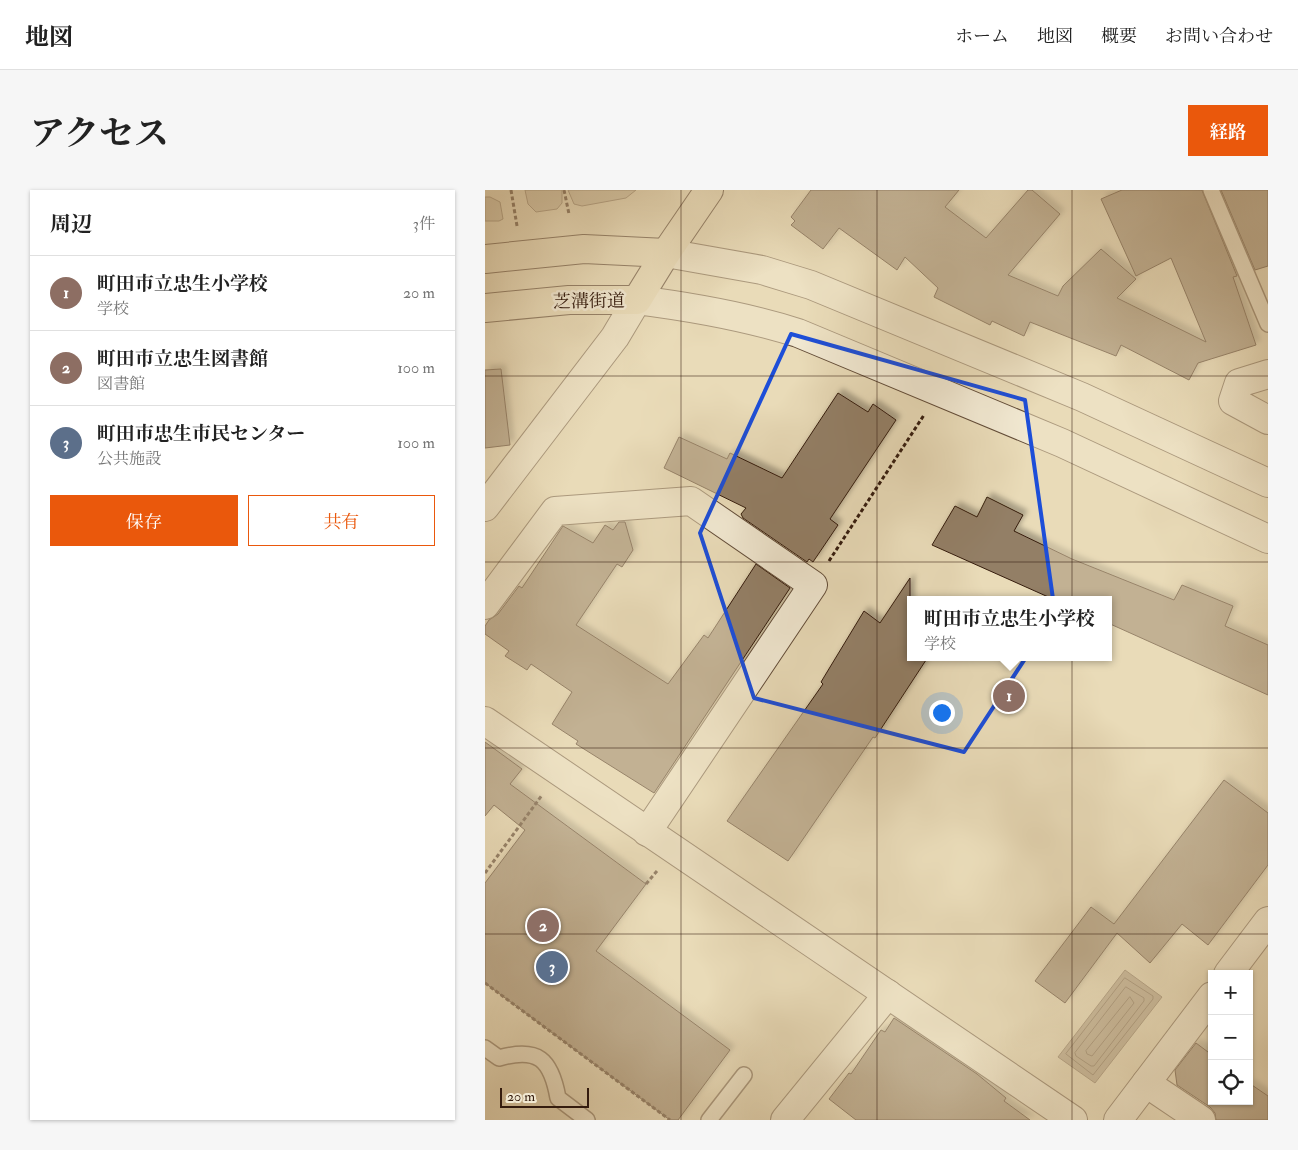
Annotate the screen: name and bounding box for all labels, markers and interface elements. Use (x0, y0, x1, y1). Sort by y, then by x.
text: 地図 (25, 22, 73, 53)
text: ホーム (955, 25, 1009, 48)
text: 地図 (1037, 25, 1073, 48)
text: 概要 (1101, 25, 1137, 48)
text: お問い合わせ (1165, 25, 1273, 48)
button: 経路 (1188, 105, 1268, 156)
text: アクセス (30, 112, 169, 156)
text: 周辺 (50, 211, 92, 238)
text: 3件 (413, 214, 435, 234)
text: 町田市立忠生小学校 (97, 272, 268, 296)
text: 1 (63, 283, 69, 303)
text: 20 m (403, 283, 435, 303)
street label: 芝溝街道 (553, 289, 625, 314)
text: 学校 (97, 299, 129, 319)
text: 町田市立忠生図書館 (97, 347, 268, 371)
text: 2 (62, 358, 70, 378)
text: 100 m (397, 358, 435, 378)
text: 図書館 (97, 374, 145, 394)
text: 町田市忠生市民センター (97, 422, 305, 446)
text: 3 (63, 433, 69, 453)
text: 100 m (397, 433, 435, 453)
text: 公共施設 (97, 449, 161, 469)
button: 保存 (50, 495, 238, 546)
button: 共有 (248, 495, 435, 546)
popup (907, 596, 1112, 661)
text: 町田市立忠生小学校 (924, 607, 1095, 631)
text: 学校 (924, 634, 956, 654)
pin: 1 (993, 677, 1025, 715)
your location (929, 700, 955, 726)
pin: 2 (527, 907, 559, 945)
pin: 3 (536, 948, 568, 986)
map controls (1208, 970, 1253, 1105)
button: + (1208, 970, 1253, 1015)
button: − (1208, 1015, 1253, 1060)
button: locate (1208, 1060, 1253, 1105)
scale bar (500, 1085, 589, 1108)
text: 20 m (507, 1088, 535, 1105)

